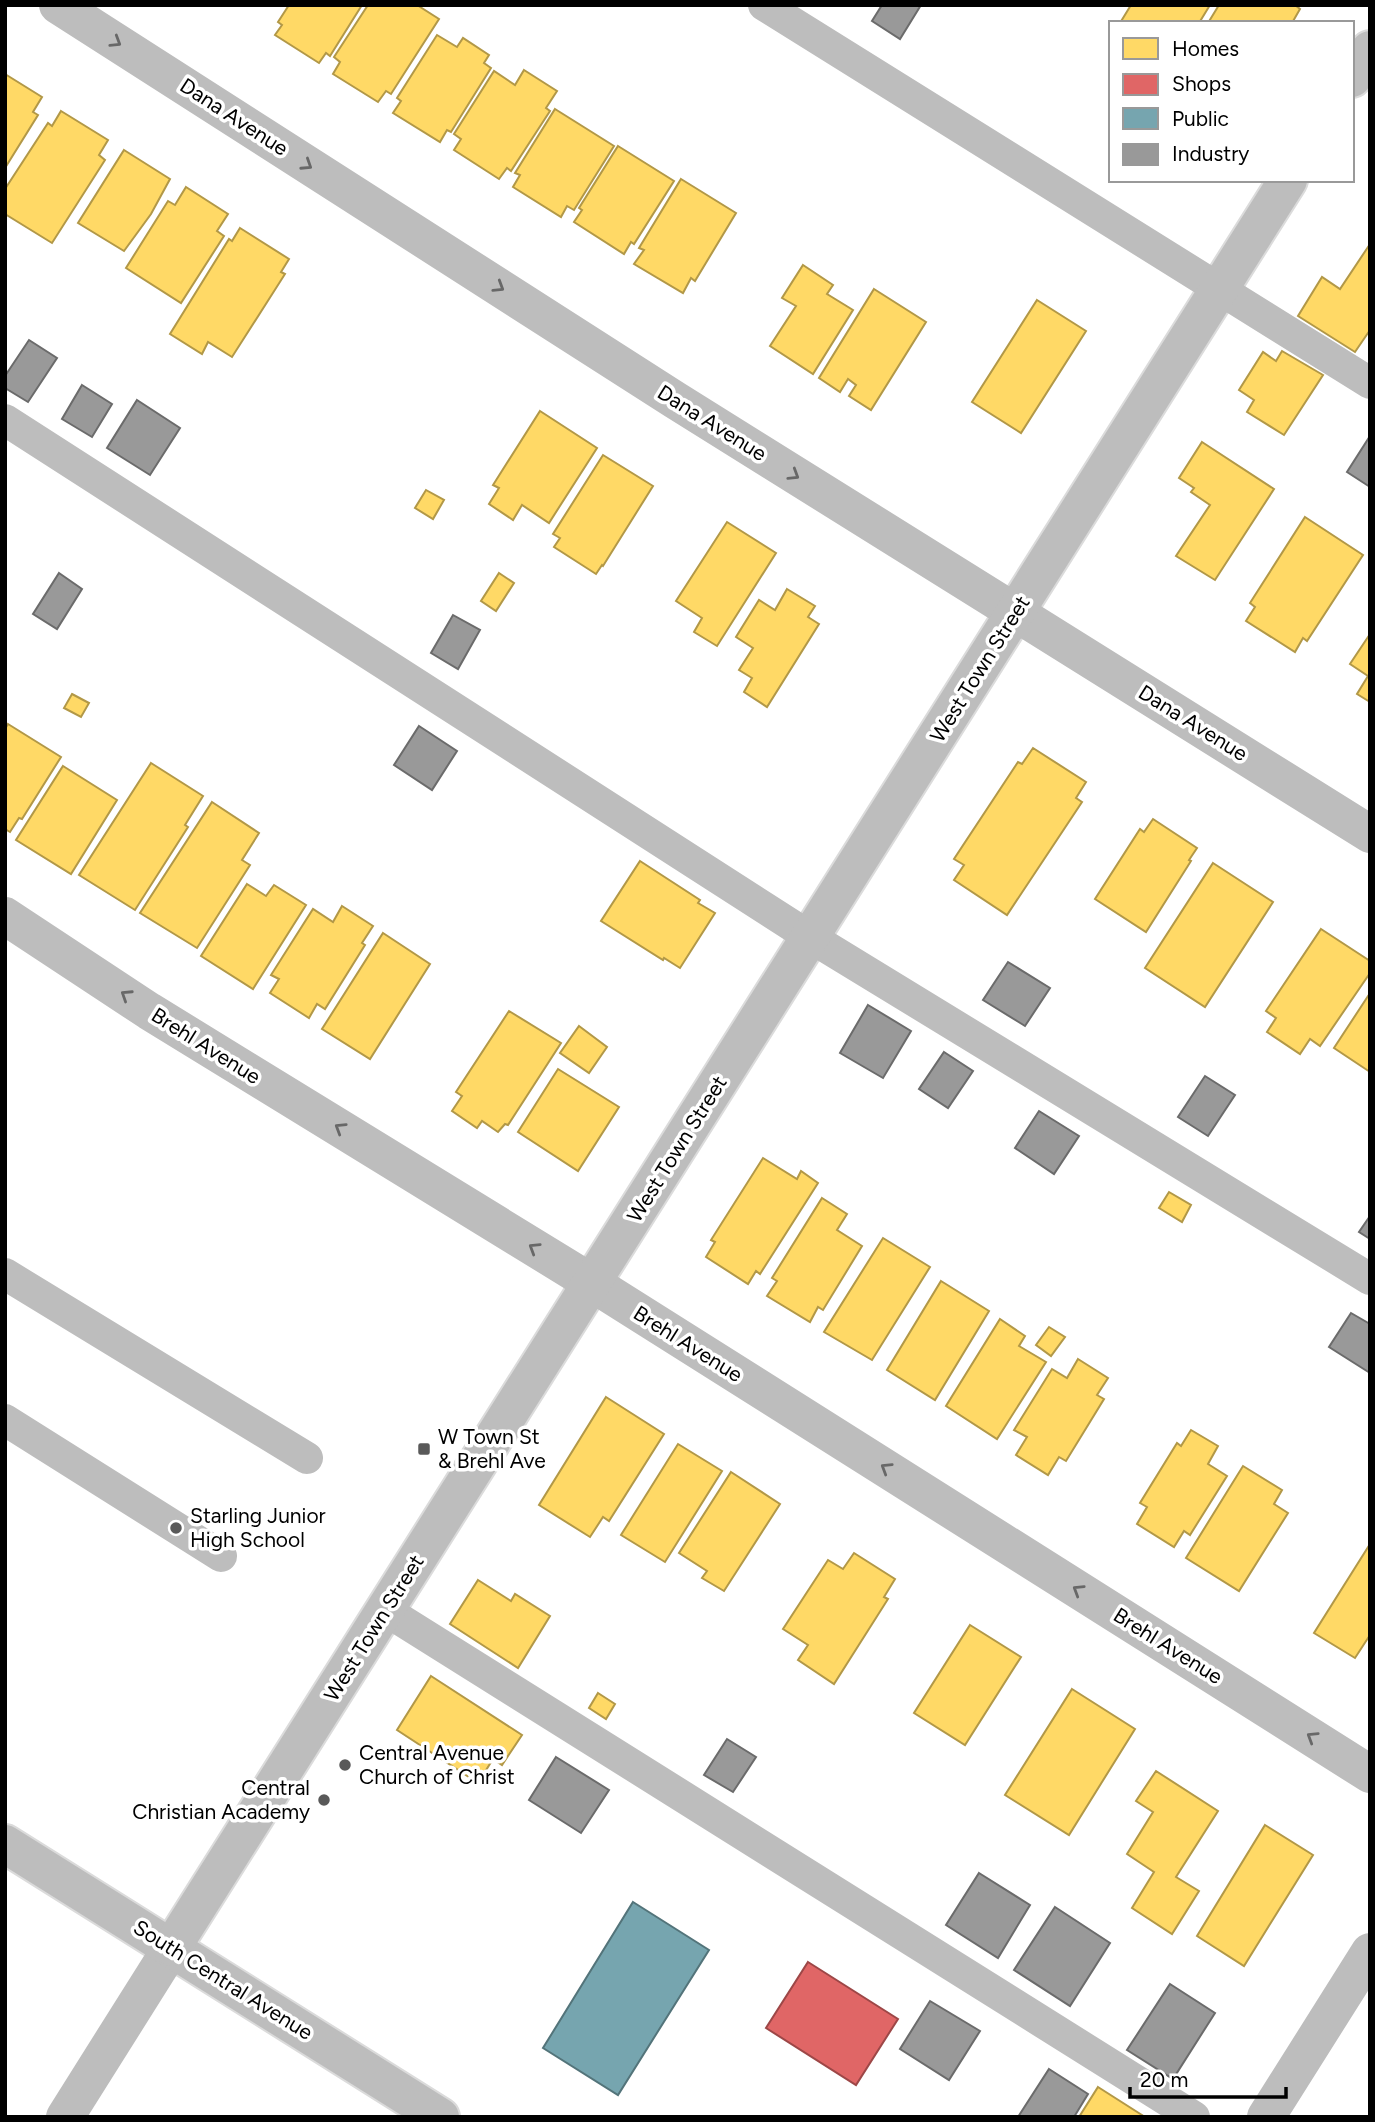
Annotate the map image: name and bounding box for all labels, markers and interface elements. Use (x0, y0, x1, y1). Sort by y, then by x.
legend (1109, 21, 1354, 182)
one-way arrow (108, 33, 121, 46)
text: Homes (1172, 36, 1239, 61)
text: Shops (1172, 71, 1231, 96)
street label: Dana Avenue (176, 72, 293, 161)
text: Public (1172, 106, 1229, 131)
text: Industry (1172, 141, 1249, 166)
one-way arrow (299, 156, 312, 169)
one-way arrow (491, 279, 504, 292)
street label: Dana Avenue (653, 379, 771, 466)
one-way arrow (787, 466, 800, 479)
street label: West Town Street (924, 591, 1035, 747)
street label: Dana Avenue (1134, 679, 1252, 766)
one-way arrow (121, 991, 134, 1004)
street label: Brehl Avenue (147, 1002, 265, 1089)
street label: West Town Street (621, 1071, 732, 1227)
one-way arrow (335, 1124, 348, 1137)
one-way arrow (528, 1243, 541, 1256)
street label: Brehl Avenue (629, 1300, 747, 1387)
place label: W Town St & Brehl Ave (438, 1424, 546, 1473)
marker: W Town St & Brehl Ave (416, 1441, 432, 1457)
one-way arrow (880, 1464, 893, 1477)
place label: Starling Junior High School (190, 1503, 326, 1552)
marker: Starling Junior High School (168, 1520, 184, 1536)
street label: West Town Street (318, 1550, 429, 1706)
one-way arrow (1073, 1585, 1086, 1598)
street label: Brehl Avenue (1109, 1602, 1227, 1689)
one-way arrow (1307, 1733, 1320, 1746)
place label: Central Avenue Church of Christ (359, 1740, 515, 1789)
marker: Central Avenue Church of Christ (337, 1757, 353, 1773)
place label: Central Christian Academy (132, 1775, 310, 1824)
marker: Central Christian Academy (316, 1792, 332, 1808)
street label: South Central Avenue (129, 1914, 317, 2045)
scale bar (1130, 2056, 1286, 2100)
text: 20 m (1140, 2067, 1188, 2092)

